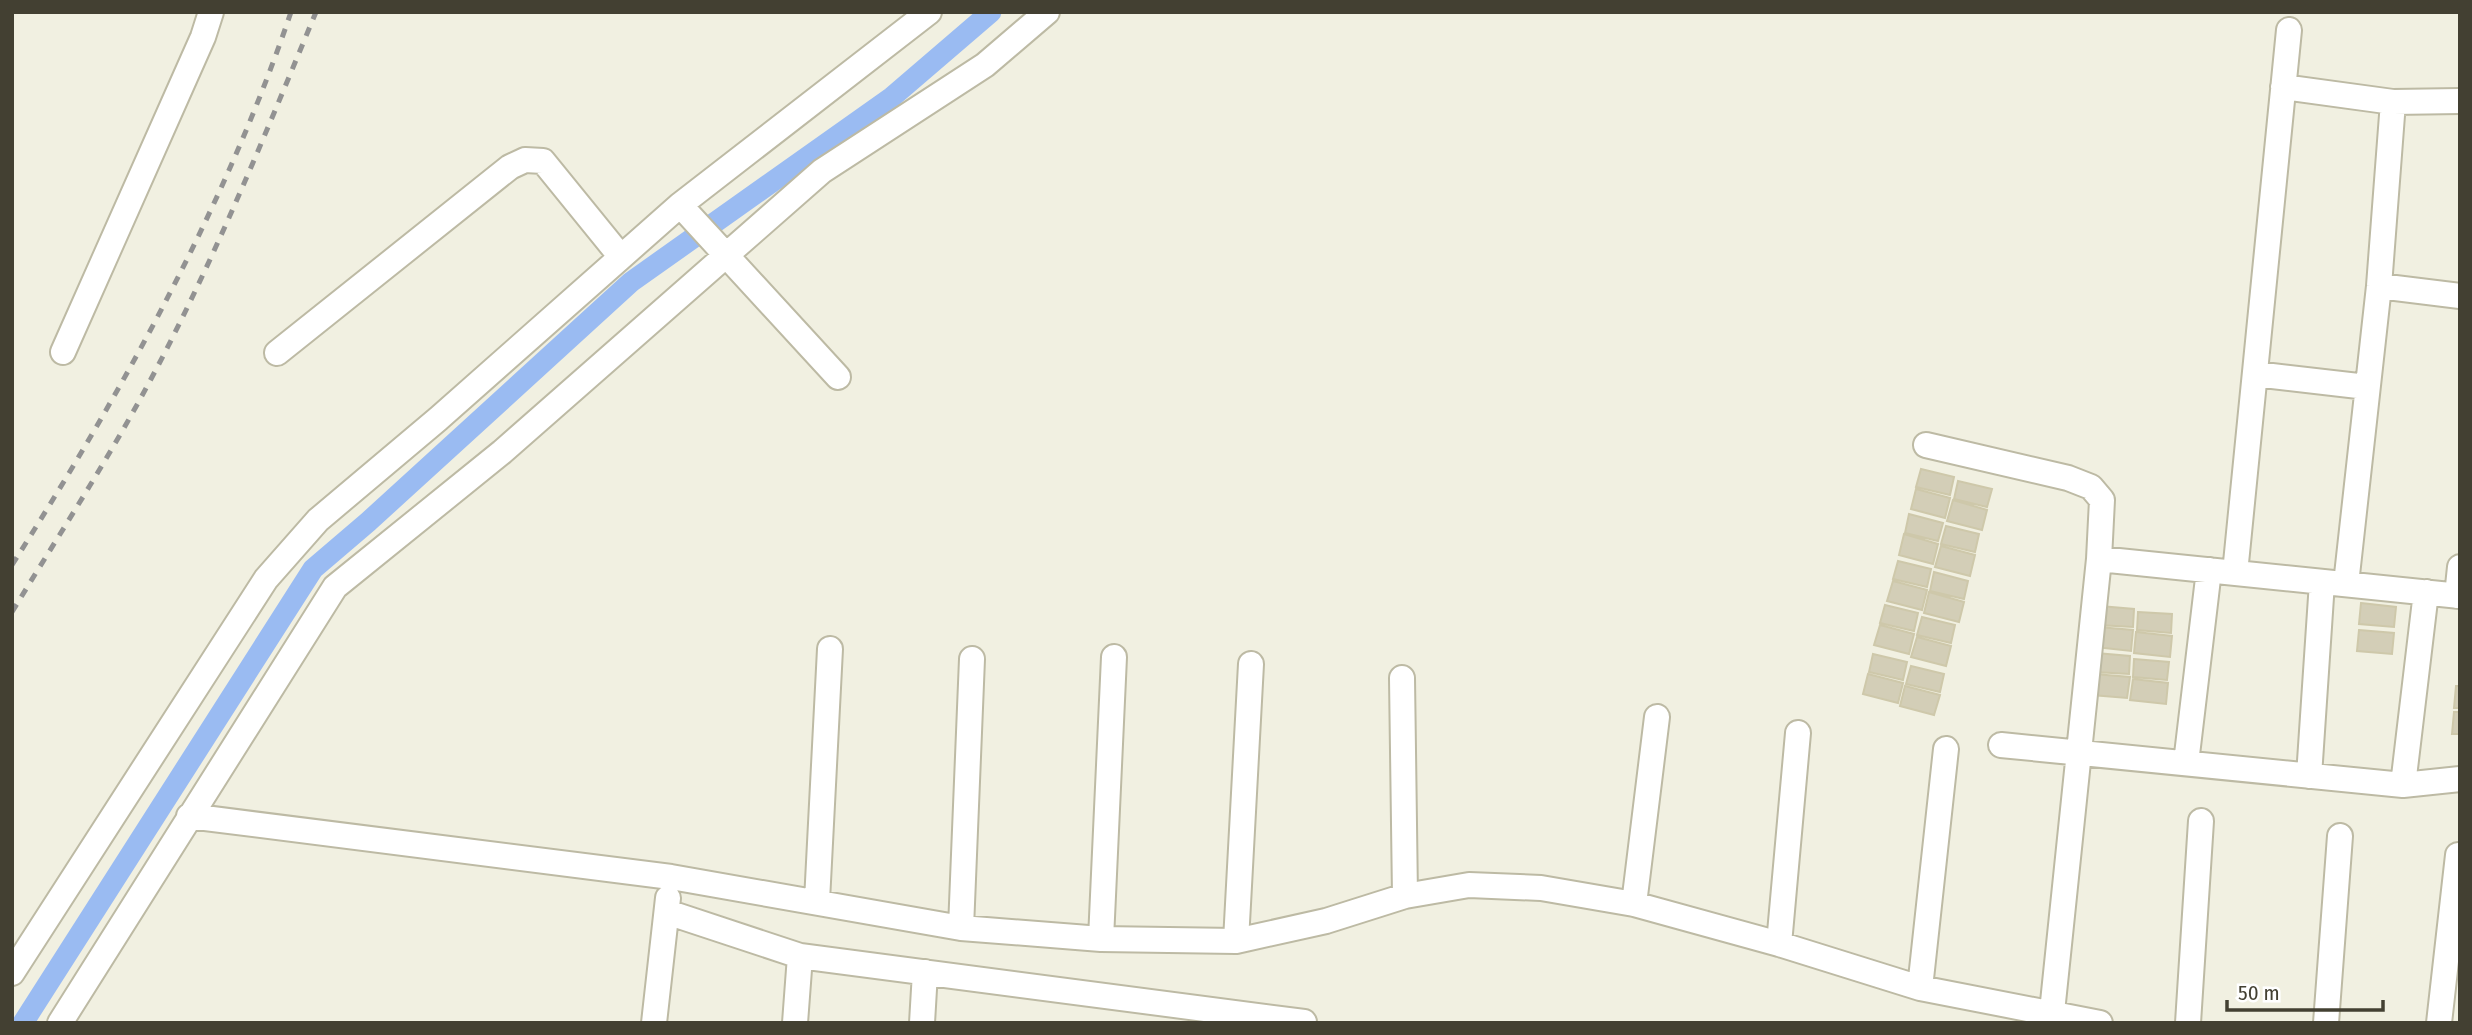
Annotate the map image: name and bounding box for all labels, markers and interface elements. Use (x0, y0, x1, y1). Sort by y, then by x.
scale bar (2227, 968, 2383, 1012)
text: 50 m (2238, 980, 2280, 1006)

